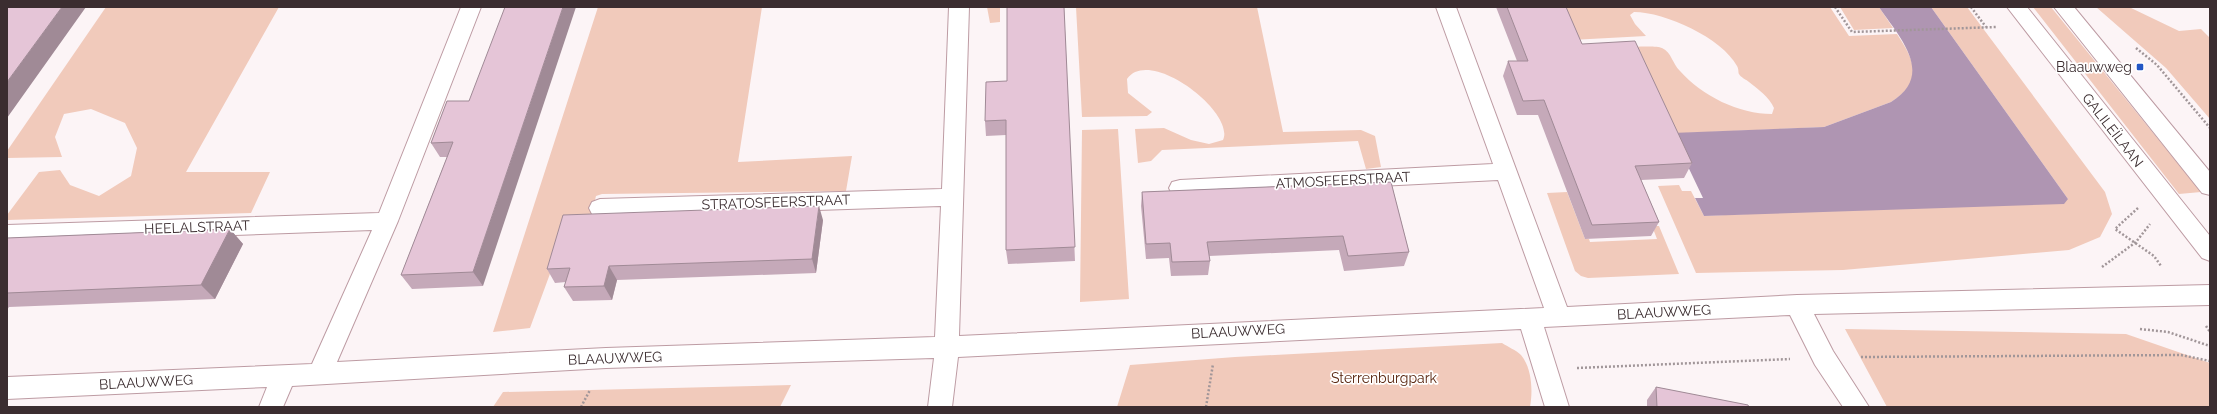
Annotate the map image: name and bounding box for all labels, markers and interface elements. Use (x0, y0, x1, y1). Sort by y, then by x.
place label: Blaauwweg (2056, 59, 2132, 75)
marker: Blaauwweg (2135, 62, 2145, 72)
street label: GALILEÏLAAN (2079, 89, 2148, 170)
street label: ATMOSFEERSTRAAT (1275, 168, 1411, 192)
street label: STRATOSFEERSTRAAT (701, 191, 851, 213)
street label: HEELALSTRAAT (144, 217, 251, 237)
street label: BLAAUWWEG (1617, 302, 1711, 322)
street label: BLAAUWWEG (1191, 321, 1285, 341)
street label: BLAAUWWEG (568, 348, 662, 368)
park label: Sterrenburgpark (1331, 370, 1438, 386)
street label: BLAAUWWEG (99, 372, 193, 392)

